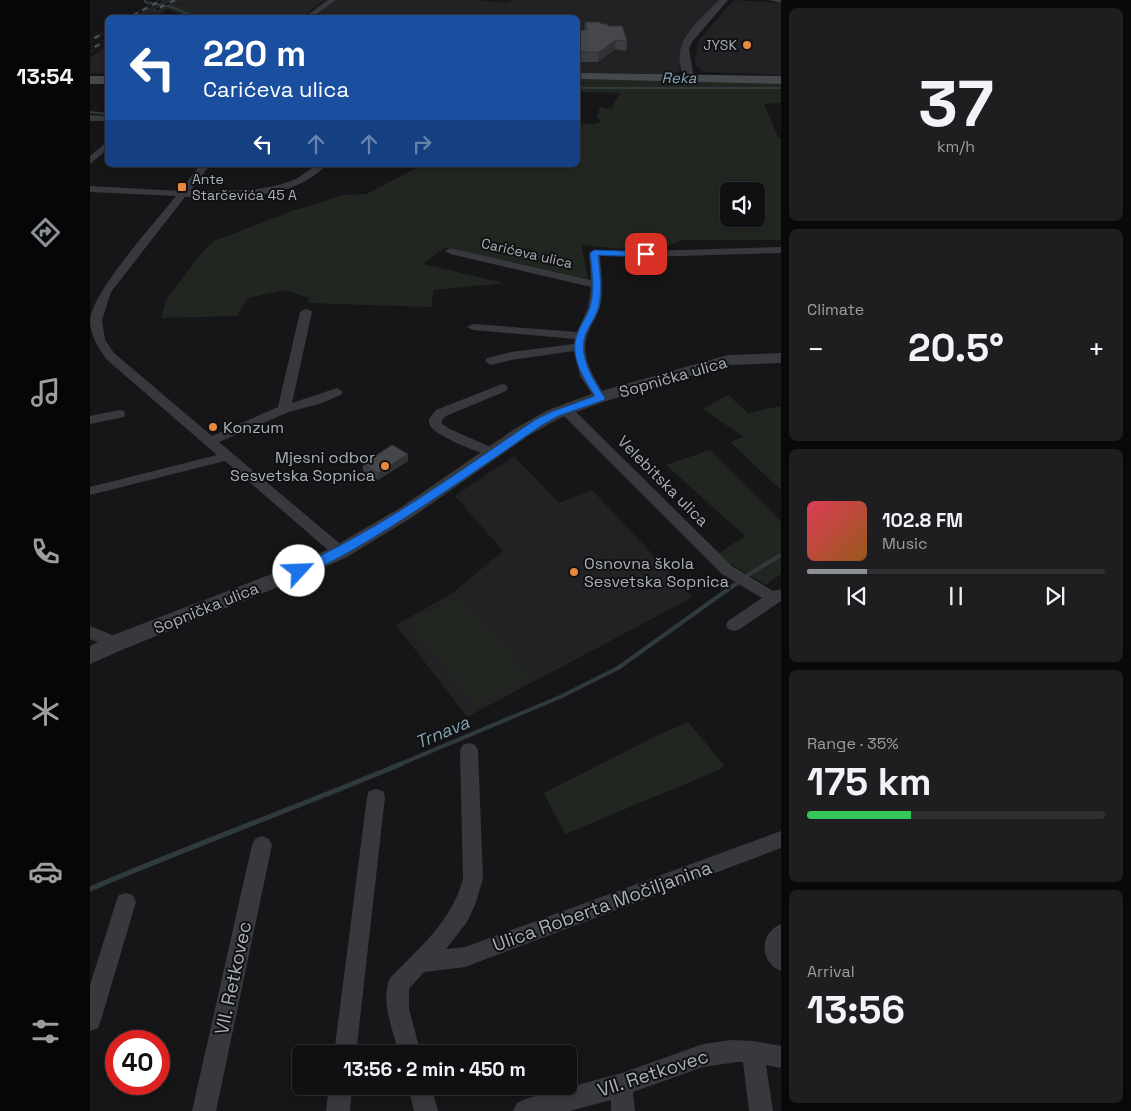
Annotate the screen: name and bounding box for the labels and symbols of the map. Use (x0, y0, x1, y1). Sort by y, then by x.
place label: JYSK (703, 36, 737, 54)
marker: JYSK (741, 39, 753, 51)
water label: Reka (662, 68, 697, 87)
place label: Ante Starčevića 45 A (192, 170, 297, 204)
marker: Ante Starčevića 45 A (176, 181, 188, 193)
pin (625, 233, 667, 275)
street label: Carićeva ulica (480, 234, 574, 272)
street label: Sopnička ulica (617, 352, 729, 402)
place label: Konzum (223, 417, 284, 438)
marker: Konzum (207, 421, 219, 433)
street label: Velebitska ulica (613, 431, 713, 531)
place label: Mjesni odbor Sesvetska Sopnica (230, 447, 375, 486)
marker: Mjesni odbor Sesvetska Sopnica (379, 460, 391, 472)
position arrow (272, 544, 324, 596)
place label: Osnovna škola Sesvetska Sopnica (584, 553, 729, 592)
marker: Osnovna škola Sesvetska Sopnica (568, 566, 580, 578)
street label: Sopnička ulica (150, 577, 262, 639)
water label: Trnava (411, 710, 473, 754)
street label: Ulica Roberta Močiljanina (489, 855, 715, 957)
street label: VII. Retkovec (209, 919, 257, 1037)
speed limit sign: 40 (105, 1030, 170, 1095)
street label: VII. Retkovec (594, 1043, 712, 1103)

